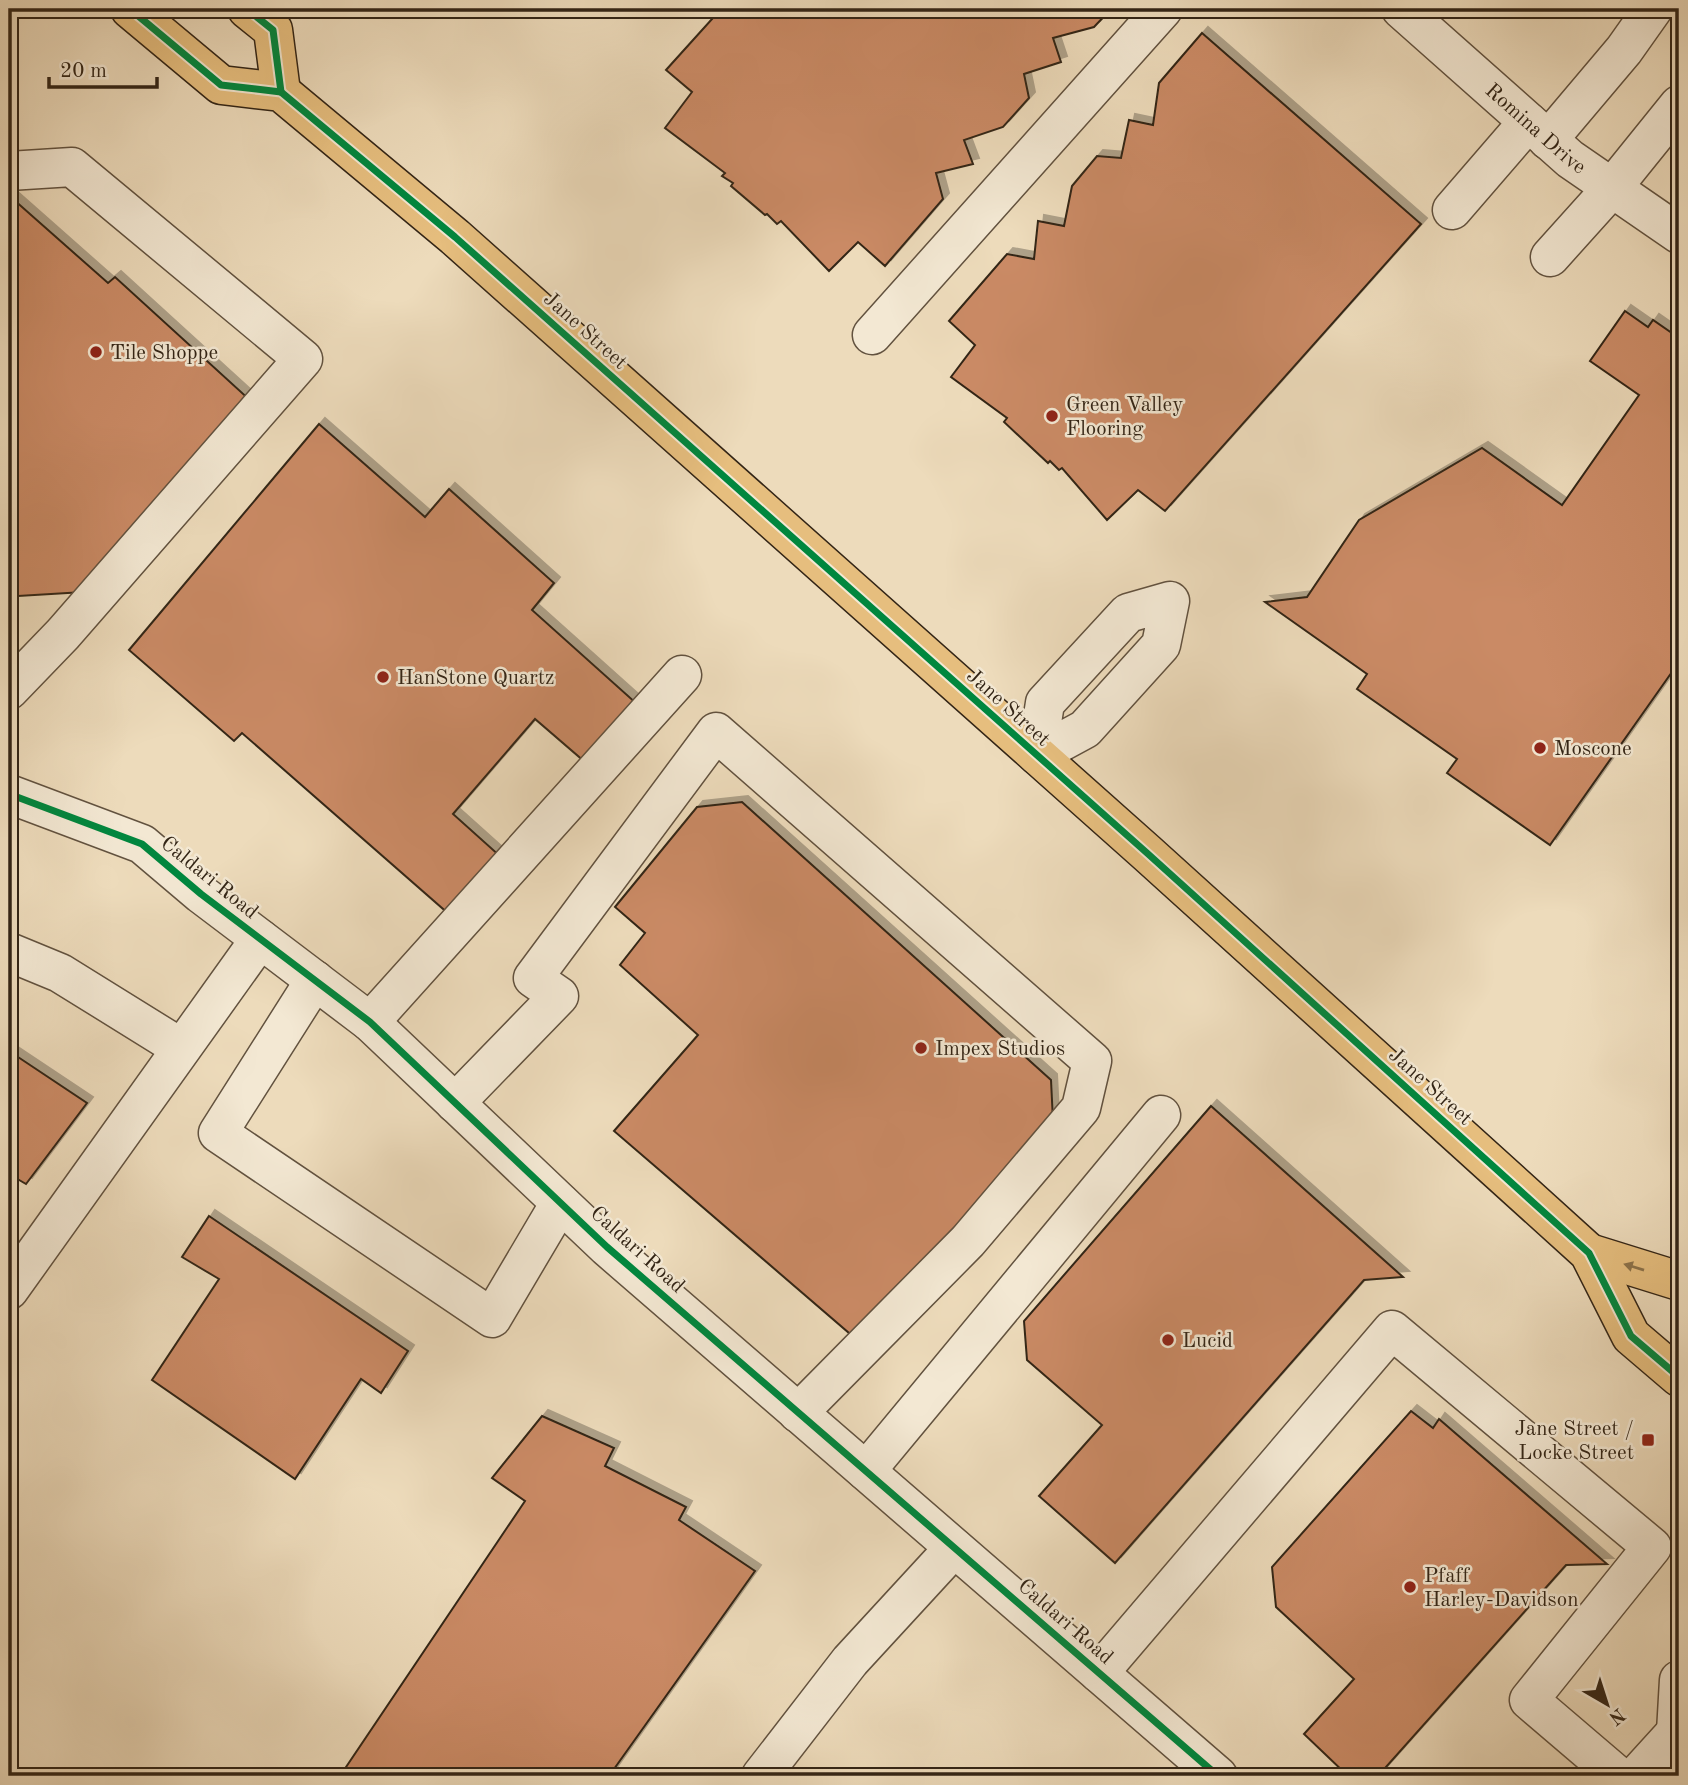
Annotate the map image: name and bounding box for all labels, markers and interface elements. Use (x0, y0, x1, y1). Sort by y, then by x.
scale bar (49, 46, 158, 90)
text: 20 m (60, 61, 107, 82)
street label: Romina Drive (1481, 80, 1589, 179)
street label: Jane Street (539, 288, 631, 374)
place label: Tile Shoppe (110, 343, 218, 364)
marker: Tile Shoppe (88, 344, 104, 360)
place label: Green Valley Flooring (1066, 395, 1183, 440)
marker: Green Valley Flooring (1044, 408, 1060, 424)
street label: Jane Street (962, 665, 1054, 751)
place label: HanStone Quartz (397, 668, 554, 689)
marker: HanStone Quartz (375, 669, 391, 685)
place label: Moscone (1554, 739, 1632, 760)
marker: Moscone (1532, 740, 1548, 756)
street label: Caldari Road (156, 833, 262, 924)
place label: Impex Studios (935, 1039, 1065, 1060)
marker: Impex Studios (913, 1040, 929, 1056)
street label: Jane Street (1384, 1044, 1476, 1130)
street label: Caldari Road (586, 1203, 688, 1298)
one-way arrow (1624, 1261, 1645, 1272)
place label: Lucid (1182, 1331, 1233, 1352)
marker: Lucid (1160, 1332, 1176, 1348)
place label: Jane Street / Locke Street (1514, 1419, 1634, 1464)
marker: Jane Street / Locke Street (1640, 1432, 1656, 1448)
place label: Pfaff Harley-Davidson (1424, 1566, 1578, 1611)
street label: Caldari Road (1013, 1575, 1117, 1669)
marker: Pfaff Harley-Davidson (1402, 1579, 1418, 1595)
north arrow (1572, 1670, 1642, 1740)
text: N (1604, 1703, 1628, 1728)

